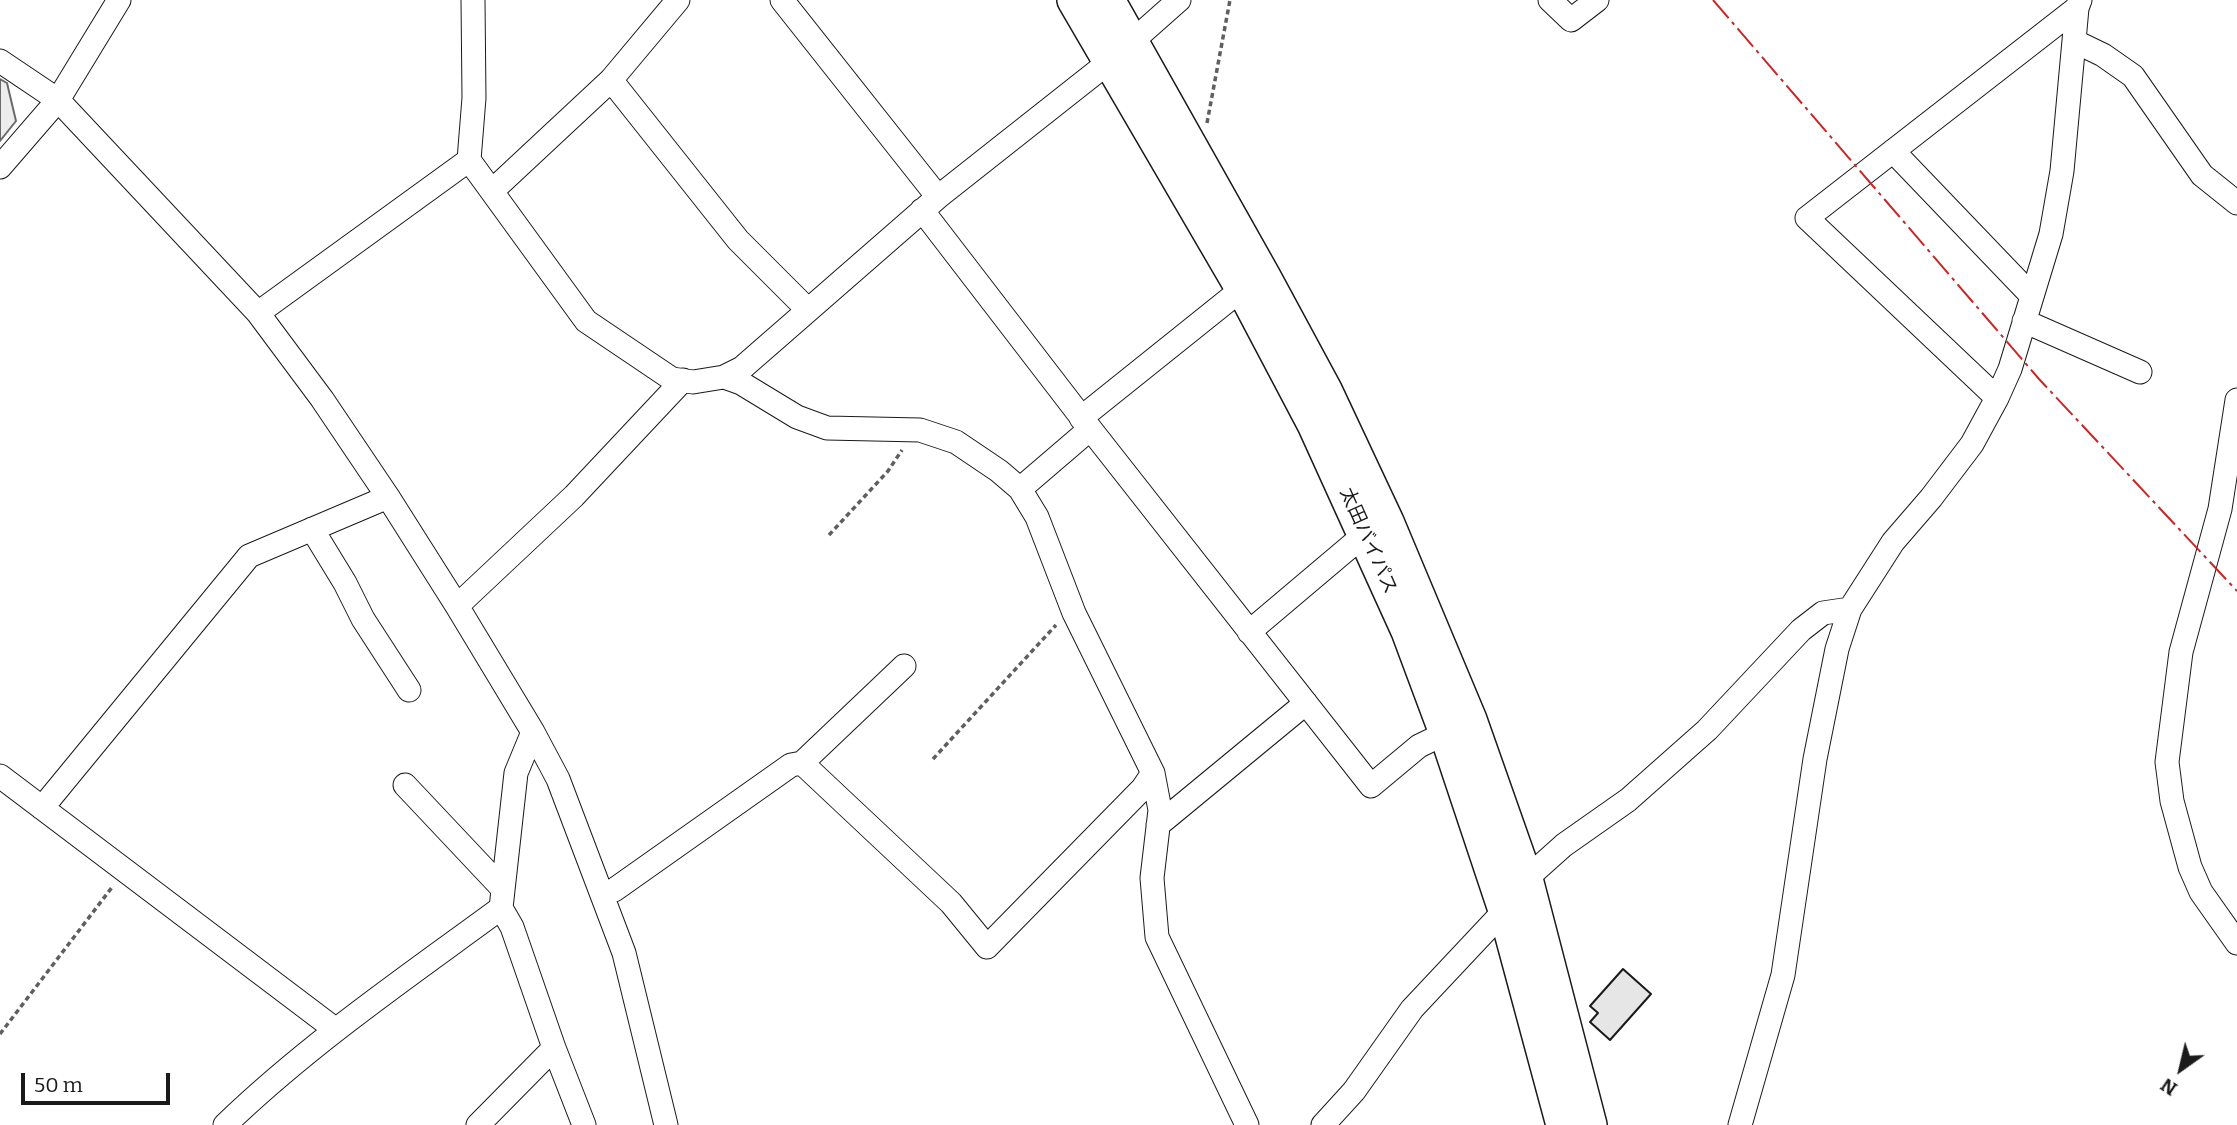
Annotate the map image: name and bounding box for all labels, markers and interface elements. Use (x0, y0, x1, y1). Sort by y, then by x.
street label: 太田バイパス (1334, 484, 1402, 598)
north arrow (2146, 1034, 2216, 1104)
scale bar (24, 1058, 173, 1102)
text: 50 m (34, 1072, 83, 1098)
text: N (2156, 1073, 2181, 1100)

